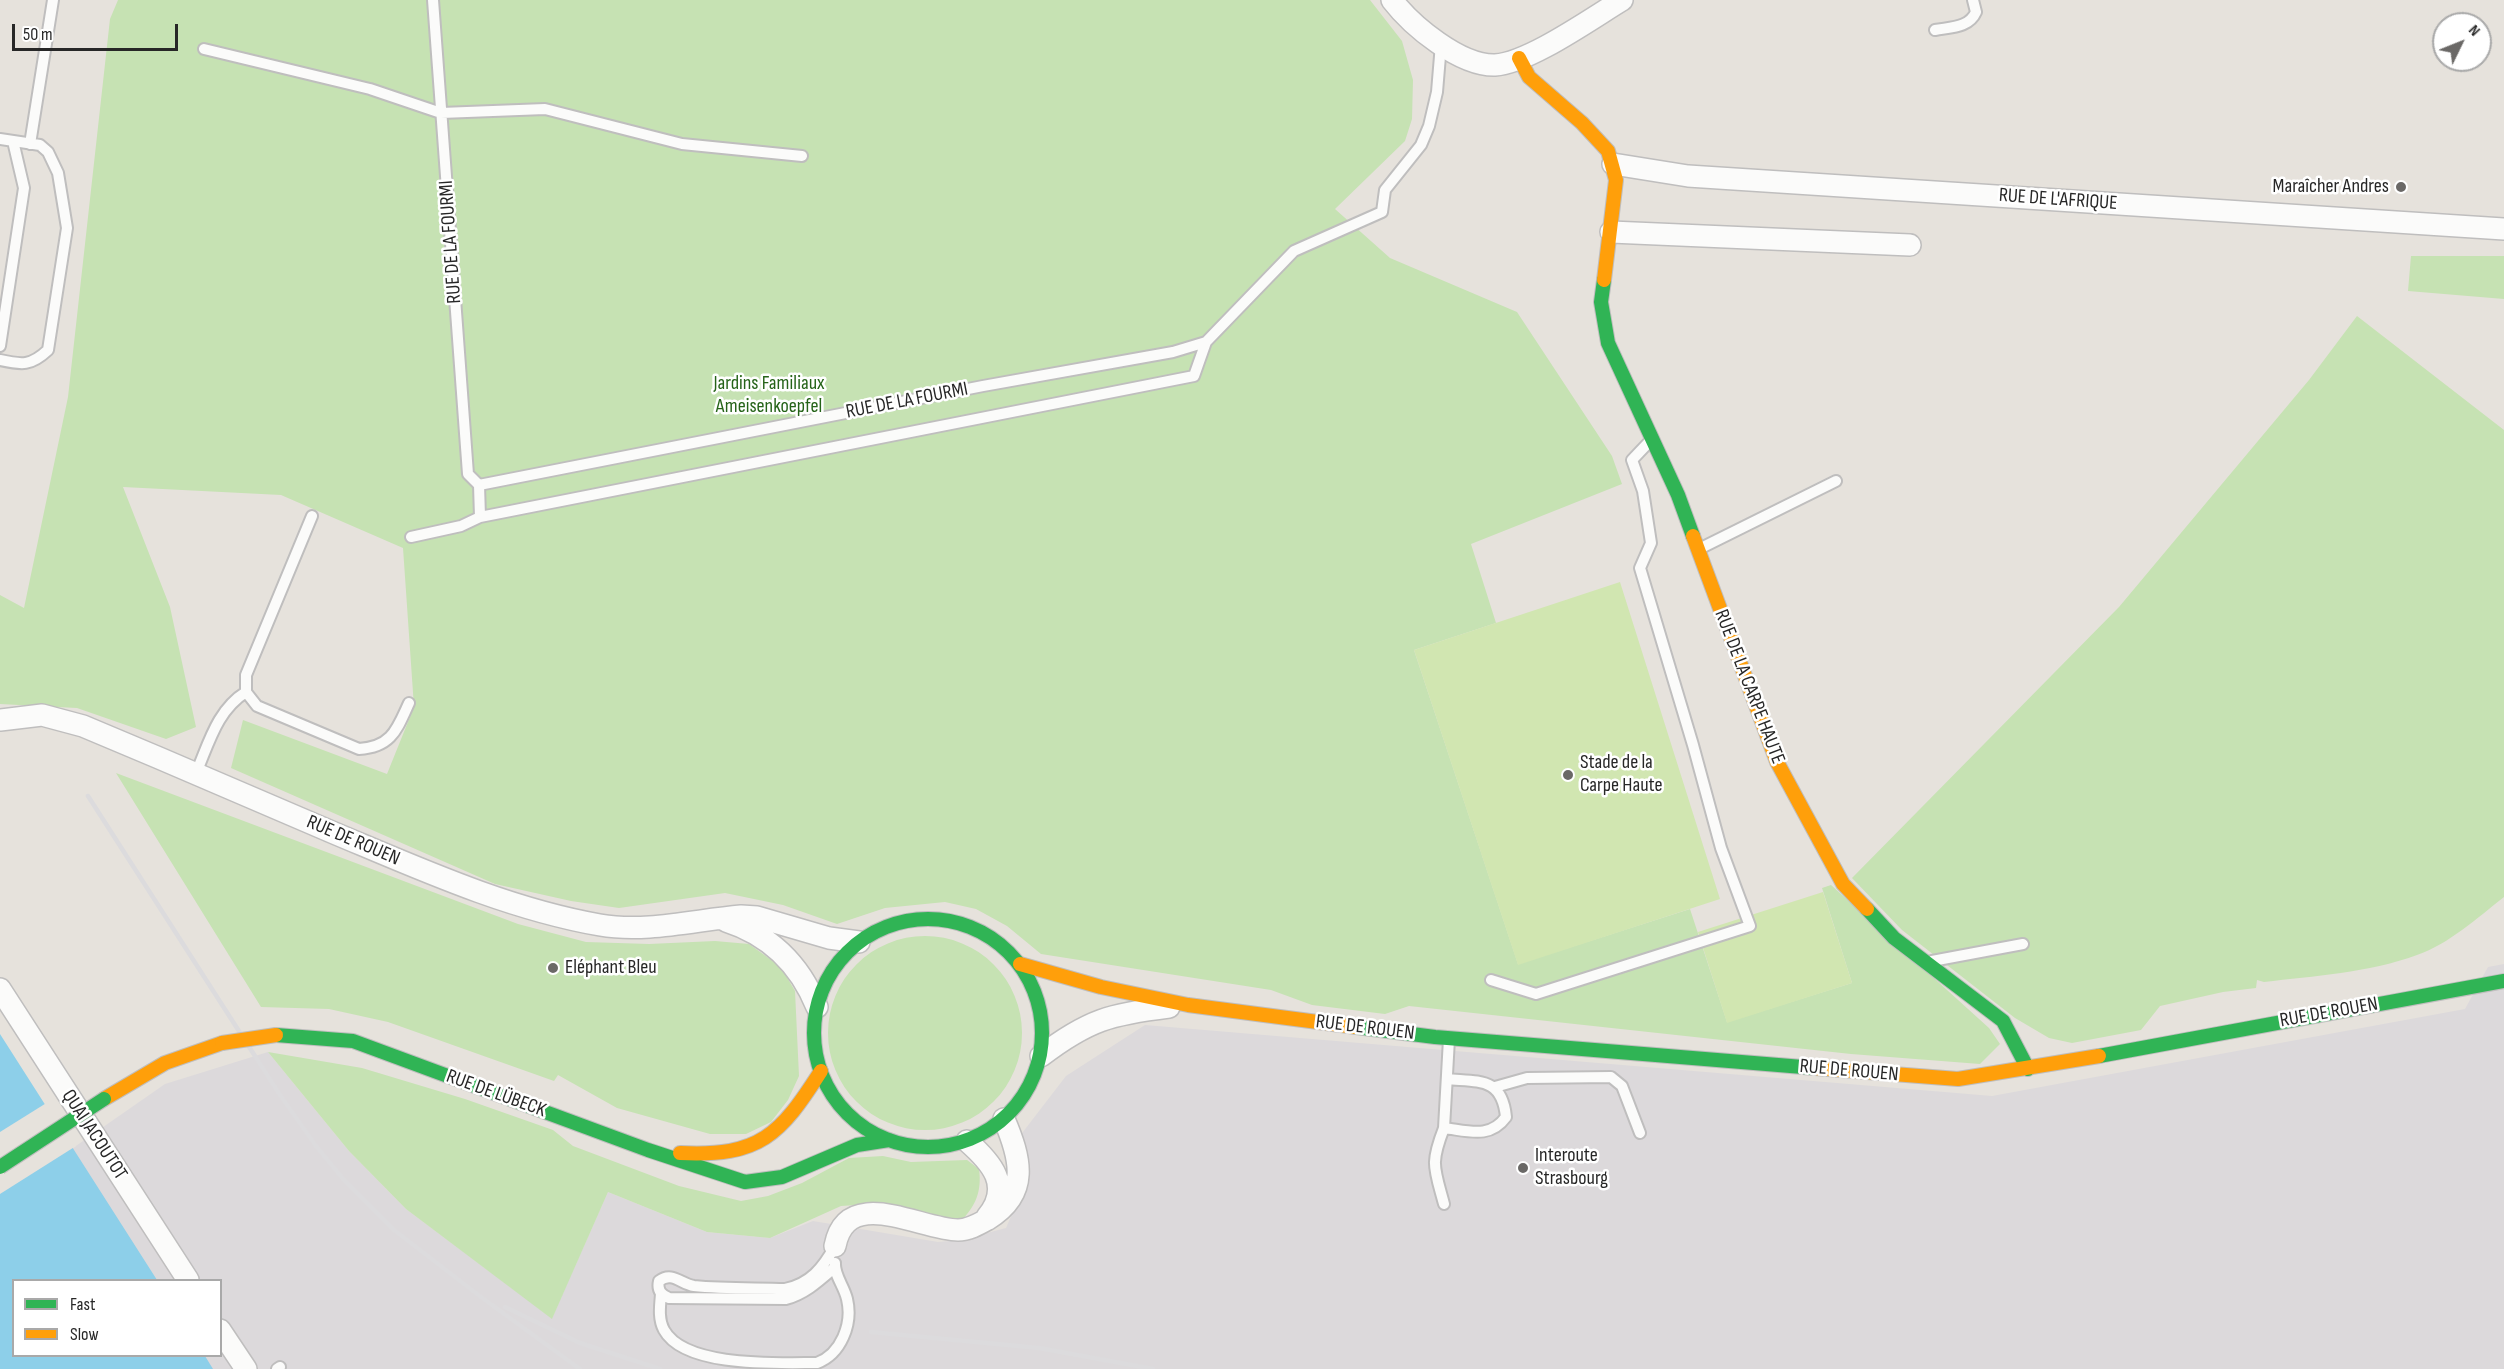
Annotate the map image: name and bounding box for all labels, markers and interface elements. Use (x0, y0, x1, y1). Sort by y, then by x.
scale bar (15, 12, 182, 50)
north arrow (2432, 12, 2492, 72)
text: N (2464, 21, 2484, 40)
text: 50 m (23, 24, 53, 45)
place label: Maraîcher Andres (2273, 175, 2389, 199)
street label: RUE DE LA FOURMI (435, 180, 467, 304)
marker: Maraîcher Andres (2394, 180, 2408, 194)
street label: RUE DE L'AFRIQUE (1998, 184, 2118, 216)
park label: Jardins Familiaux Ameisenkoepfel (713, 372, 825, 419)
street label: RUE DE LA FOURMI (844, 377, 970, 425)
street label: RUE DE LA CARPE HAUTE (1709, 606, 1789, 768)
place label: Stade de la Carpe Haute (1580, 751, 1662, 798)
marker: Stade de la Carpe Haute (1561, 768, 1575, 782)
street label: RUE DE ROUEN (303, 811, 403, 871)
place label: Eléphant Bleu (565, 956, 657, 980)
marker: Eléphant Bleu (546, 961, 560, 975)
street label: RUE DE ROUEN (2278, 993, 2380, 1033)
street label: RUE DE ROUEN (1314, 1010, 1416, 1046)
street label: RUE DE ROUEN (1799, 1055, 1899, 1087)
street label: RUE DE LÜBECK (443, 1065, 549, 1123)
street label: QUAI JACOUTOT (56, 1085, 132, 1185)
place label: Interoute Strasbourg (1535, 1144, 1608, 1191)
marker: Interoute Strasbourg (1516, 1161, 1530, 1175)
legend (12, 1279, 222, 1357)
text: Fast (70, 1294, 95, 1315)
text: Slow (70, 1324, 99, 1345)

